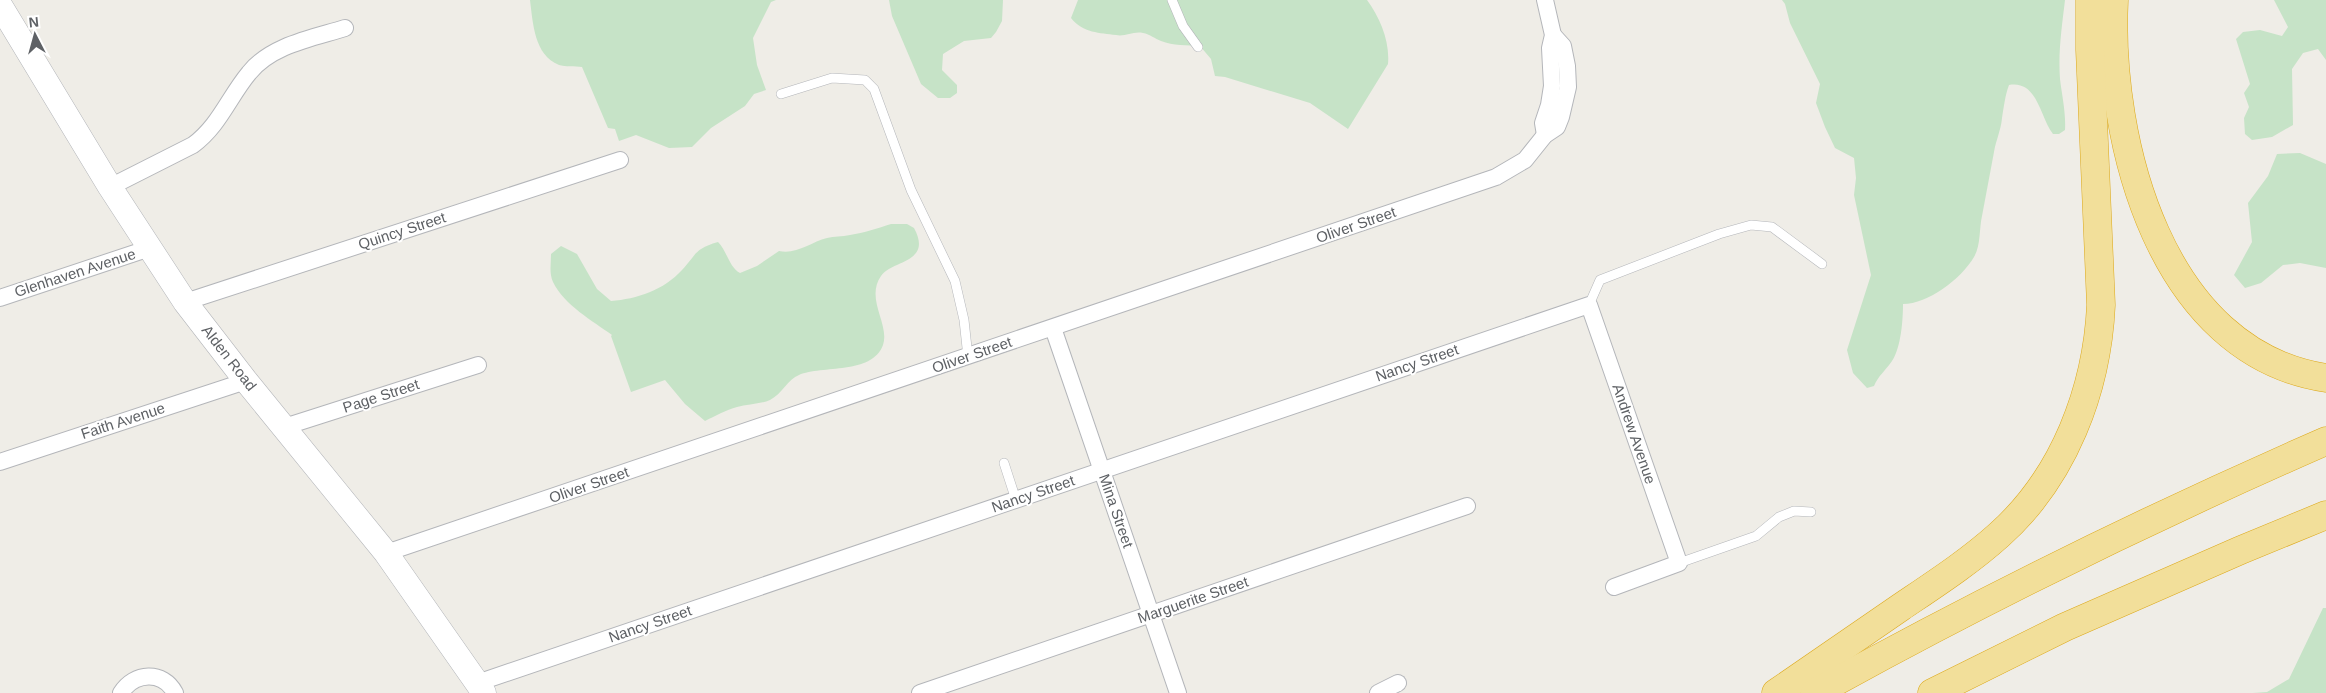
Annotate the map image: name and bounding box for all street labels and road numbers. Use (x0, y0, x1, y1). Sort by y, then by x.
street label: Oliver Street (1314, 203, 1399, 246)
street label: Quincy Street (356, 208, 448, 253)
street label: Glenhaven Avenue (12, 245, 138, 300)
street label: Alden Road (199, 322, 260, 394)
street label: Oliver Street (930, 333, 1015, 376)
street label: Nancy Street (1373, 340, 1461, 385)
street label: Page Street (341, 375, 422, 416)
street label: Andrew Avenue (1609, 382, 1660, 486)
street label: Faith Avenue (79, 399, 167, 442)
street label: Oliver Street (547, 463, 632, 506)
street label: Nancy Street (989, 471, 1077, 516)
street label: Mina Street (1096, 472, 1137, 551)
street label: Marguerite Street (1135, 572, 1251, 626)
street label: Nancy Street (606, 601, 694, 646)

